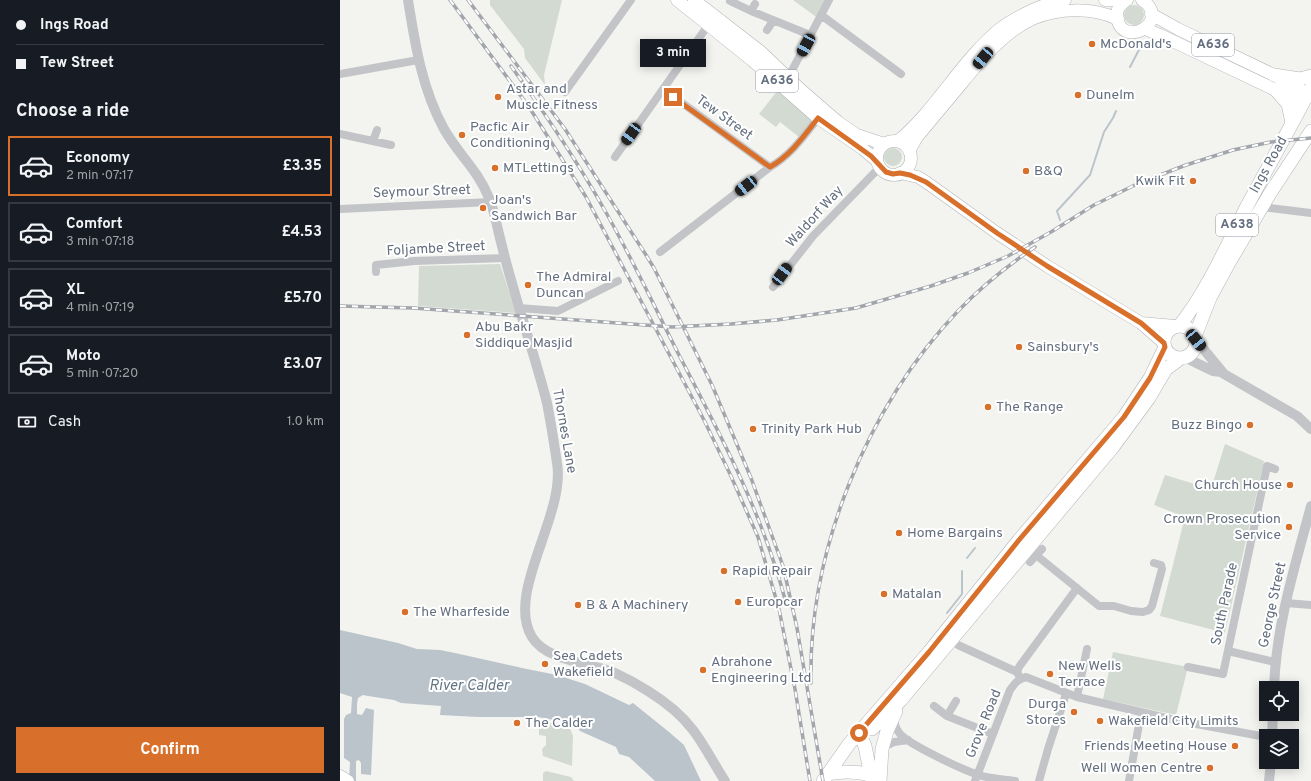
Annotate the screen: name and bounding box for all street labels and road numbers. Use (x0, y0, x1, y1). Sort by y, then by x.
road number: A636 (1192, 34, 1234, 56)
road number: A636 (756, 70, 798, 92)
street label: Tew Street (692, 92, 756, 144)
street label: Ings Road (1246, 134, 1292, 196)
street label: Seymour Street (373, 182, 471, 202)
street label: Waldorf Way (783, 183, 847, 251)
road number: A638 (1216, 214, 1258, 236)
street label: Foljambe Street (386, 238, 486, 260)
street label: Thornes Lane (548, 387, 580, 475)
street label: George Street (1256, 560, 1290, 650)
street label: South Parade (1208, 561, 1242, 647)
street label: Grove Road (962, 687, 1006, 761)

